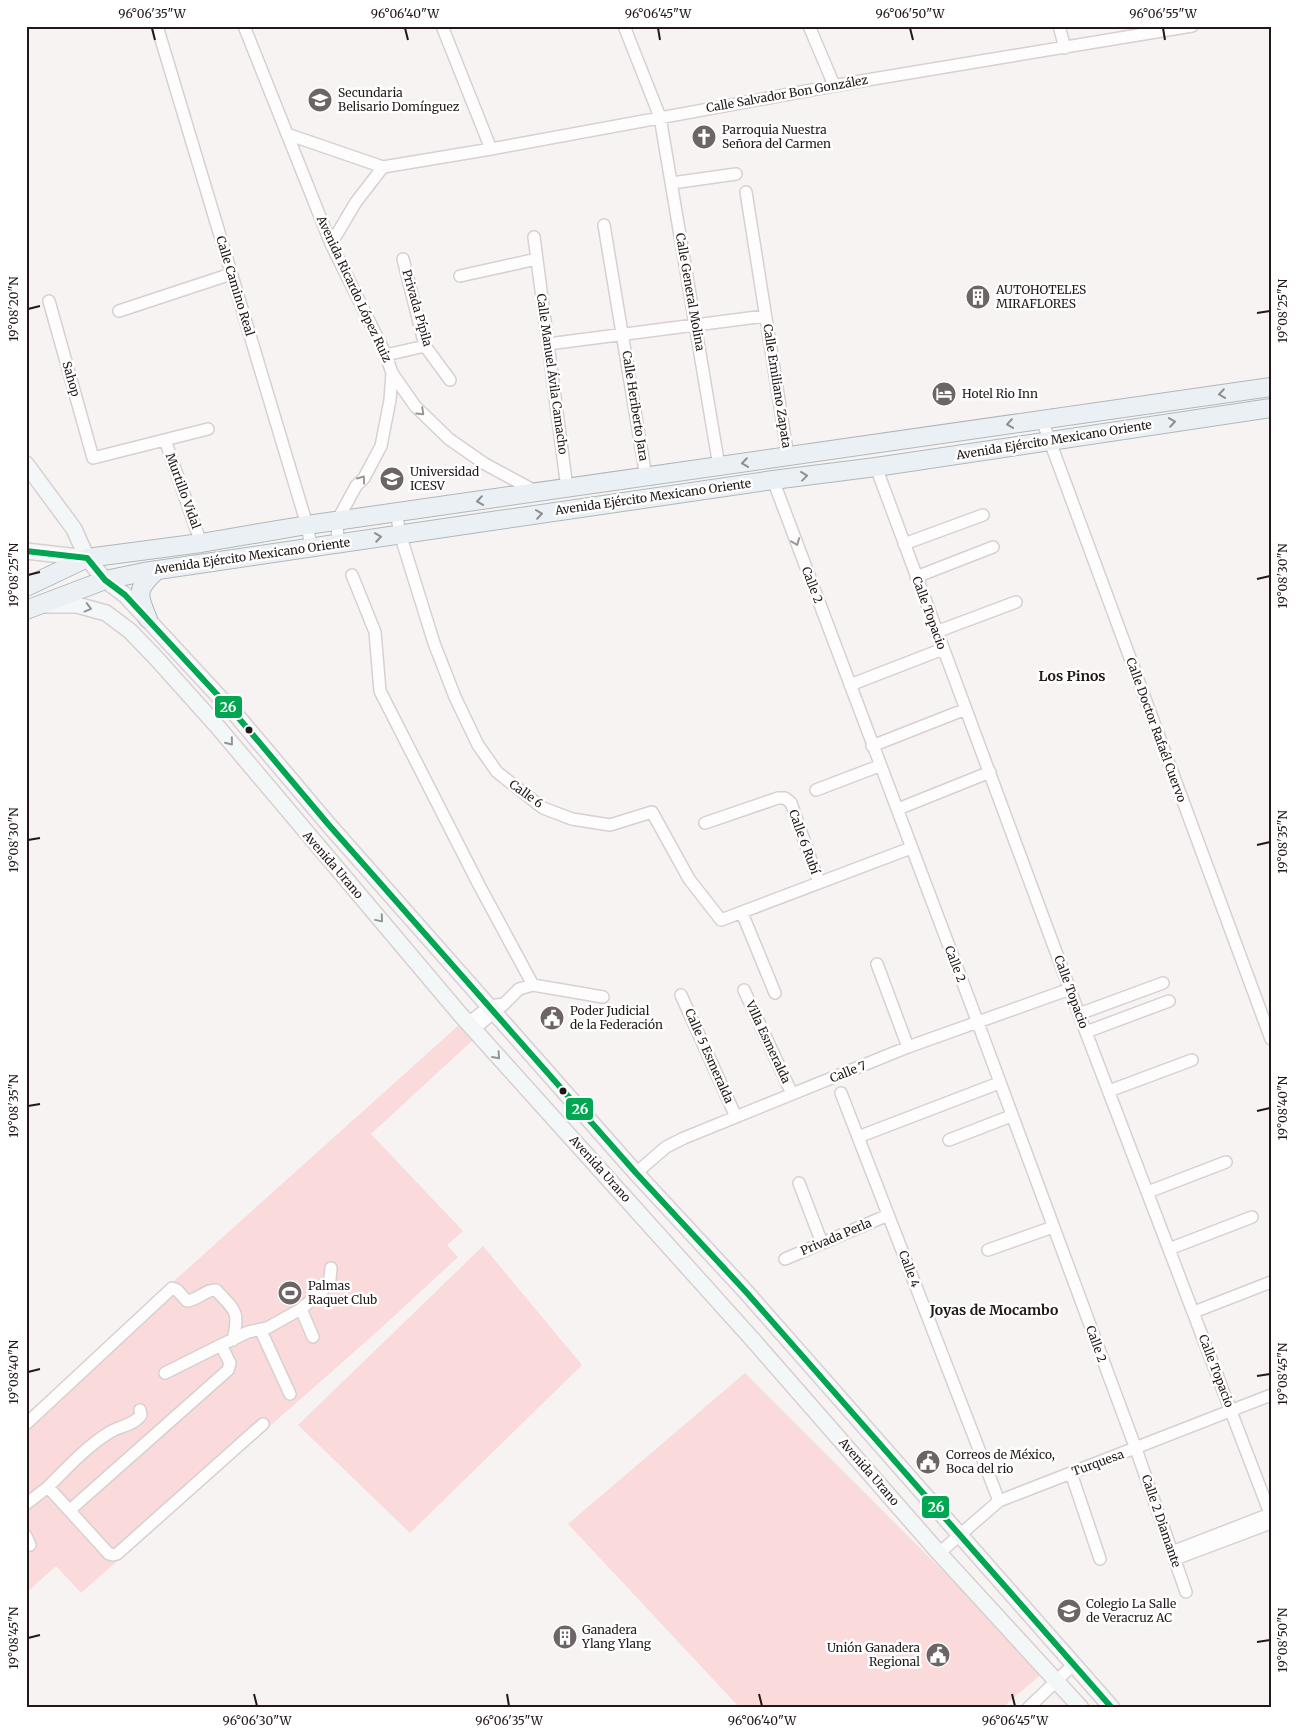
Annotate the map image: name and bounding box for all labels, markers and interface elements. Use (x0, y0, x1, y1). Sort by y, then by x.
text: 96°06'35"W (118, 6, 187, 21)
text: 96°06'40"W (371, 6, 440, 21)
text: 96°06'45"W (625, 6, 692, 21)
text: 96°06'50"W (876, 6, 946, 21)
text: 96°06'55"W (1129, 6, 1198, 21)
street label: Calle Salvador Bon González (705, 72, 869, 115)
place label: Secundaria Belisario Domínguez (338, 85, 460, 114)
school or university icon: Secundaria Belisario Domínguez (307, 87, 333, 113)
place label: Parroquia Nuestra Señora del Carmen (722, 122, 831, 151)
church icon: Parroquia Nuestra Señora del Carmen (691, 124, 717, 150)
street label: Avenida Ricardo López Ruiz (313, 212, 395, 365)
street label: Calle General Molina (673, 232, 708, 353)
street label: Calle Camino Real (213, 234, 258, 338)
street label: Privada Pípila (399, 268, 436, 349)
text: 19°08'20"N (6, 276, 21, 342)
text: 19°08'25"N (1275, 278, 1290, 343)
place label: AUTOHOTELES MIRAFLORES (995, 282, 1086, 311)
building icon: AUTOHOTELES MIRAFLORES (965, 284, 991, 310)
street label: Calle Manuel Ávila Camacho (534, 293, 571, 455)
street label: Calle Emiliano Zapata (760, 323, 795, 450)
street label: Calle Heriberto Jara (619, 350, 652, 463)
street label: Sahop (59, 359, 84, 398)
hotel icon: Hotel Rio Inn (931, 381, 957, 407)
place label: Hotel Rio Inn (962, 386, 1038, 401)
one-way arrow (1218, 388, 1226, 399)
one-way arrow (415, 406, 424, 415)
street label: Avenida Ejército Mexicano Oriente (954, 417, 1153, 463)
one-way arrow (1168, 418, 1177, 428)
one-way arrow (1005, 419, 1014, 429)
street label: Murtillo Vidal (163, 451, 204, 531)
one-way arrow (741, 457, 749, 468)
place label: Universidad ICESV (410, 464, 479, 493)
school or university icon: Universidad ICESV (379, 466, 405, 492)
one-way arrow (800, 471, 808, 482)
one-way arrow (356, 475, 365, 485)
street label: Avenida Ejército Mexicano Oriente (553, 475, 752, 518)
one-way arrow (476, 495, 484, 505)
one-way arrow (535, 509, 543, 520)
one-way arrow (374, 533, 382, 543)
street label: Avenida Ejército Mexicano Oriente (152, 534, 351, 577)
one-way arrow (790, 537, 800, 546)
text: 19°08'25"N (6, 542, 21, 607)
text: 19°08'30"N (1275, 543, 1290, 608)
street label: Calle 2 (799, 564, 826, 605)
street label: Calle Topacio (909, 574, 950, 651)
one-way arrow (84, 602, 93, 613)
street label: Calle Doctor Rafaél Cuervo (1123, 655, 1190, 804)
district label: Los Pinos (1038, 667, 1106, 685)
line badge: 26 (214, 695, 243, 719)
text: 26 (220, 698, 237, 716)
unlabelled marker (244, 725, 254, 735)
one-way arrow (224, 736, 232, 745)
street label: Calle 6 (506, 776, 546, 811)
text: 19°08'30"N (6, 807, 21, 872)
street label: Calle 6 Rubí (786, 807, 823, 877)
text: 19°08'35"N (1275, 810, 1290, 874)
street label: Avenida Urano (299, 827, 367, 901)
one-way arrow (374, 913, 383, 922)
street label: Calle 2 (942, 943, 969, 984)
street label: Calle Topacio (1051, 953, 1092, 1030)
street label: Villa Esmeralda (742, 997, 794, 1086)
place label: Poder Judicial de la Federación (570, 1003, 663, 1032)
public building icon: Poder Judicial de la Federación (539, 1005, 565, 1031)
street label: Calle 5 Esmeralda (682, 1006, 737, 1106)
one-way arrow (492, 1050, 501, 1059)
street label: Calle 7 (827, 1057, 868, 1086)
text: 19°08'35"N (6, 1074, 21, 1138)
text: 19°08'40"N (1275, 1075, 1290, 1140)
unlabelled marker (558, 1086, 568, 1096)
line badge: 26 (565, 1097, 594, 1121)
text: 26 (572, 1100, 589, 1118)
street label: Avenida Urano (566, 1132, 634, 1205)
street label: Privada Perla (798, 1215, 874, 1258)
street label: Calle 4 (896, 1248, 924, 1290)
place label: Palmas Raquet Club (308, 1278, 377, 1307)
sports icon: Palmas Raquet Club (277, 1280, 303, 1306)
district label: Joyas de Mocambo (929, 1301, 1058, 1319)
street label: Calle 2 (1083, 1323, 1110, 1364)
street label: Calle Topacio (1196, 1332, 1237, 1409)
text: 19°08'40"N (6, 1339, 21, 1404)
text: 19°08'45"N (1275, 1342, 1290, 1405)
street label: Avenida Urano (835, 1434, 903, 1508)
street label: Turquesa (1070, 1446, 1126, 1479)
place label: Correos de México, Boca del rio (946, 1447, 1055, 1476)
public building icon: Correos de México, Boca del rio (915, 1449, 941, 1475)
street label: Calle 2 Diamante (1139, 1472, 1184, 1569)
line badge: 26 (921, 1495, 950, 1519)
text: 26 (928, 1498, 945, 1516)
place label: Colegio La Salle de Veracruz AC (1086, 1596, 1176, 1625)
school or university icon: Colegio La Salle de Veracruz AC (1056, 1598, 1082, 1624)
text: 19°08'45"N (6, 1606, 21, 1669)
text: 19°08'50"N (1275, 1607, 1290, 1672)
place label: Ganadera Ylang Ylang (581, 1622, 652, 1651)
building icon: Ganadera Ylang Ylang (552, 1624, 578, 1650)
place label: Unión Ganadera Regional (827, 1640, 921, 1669)
public building icon: Unión Ganadera Regional (925, 1642, 951, 1668)
text: 96°06'30"W (222, 1713, 293, 1728)
text: 96°06'35"W (475, 1713, 544, 1728)
text: 96°06'40"W (728, 1713, 797, 1728)
text: 96°06'45"W (982, 1713, 1049, 1728)

